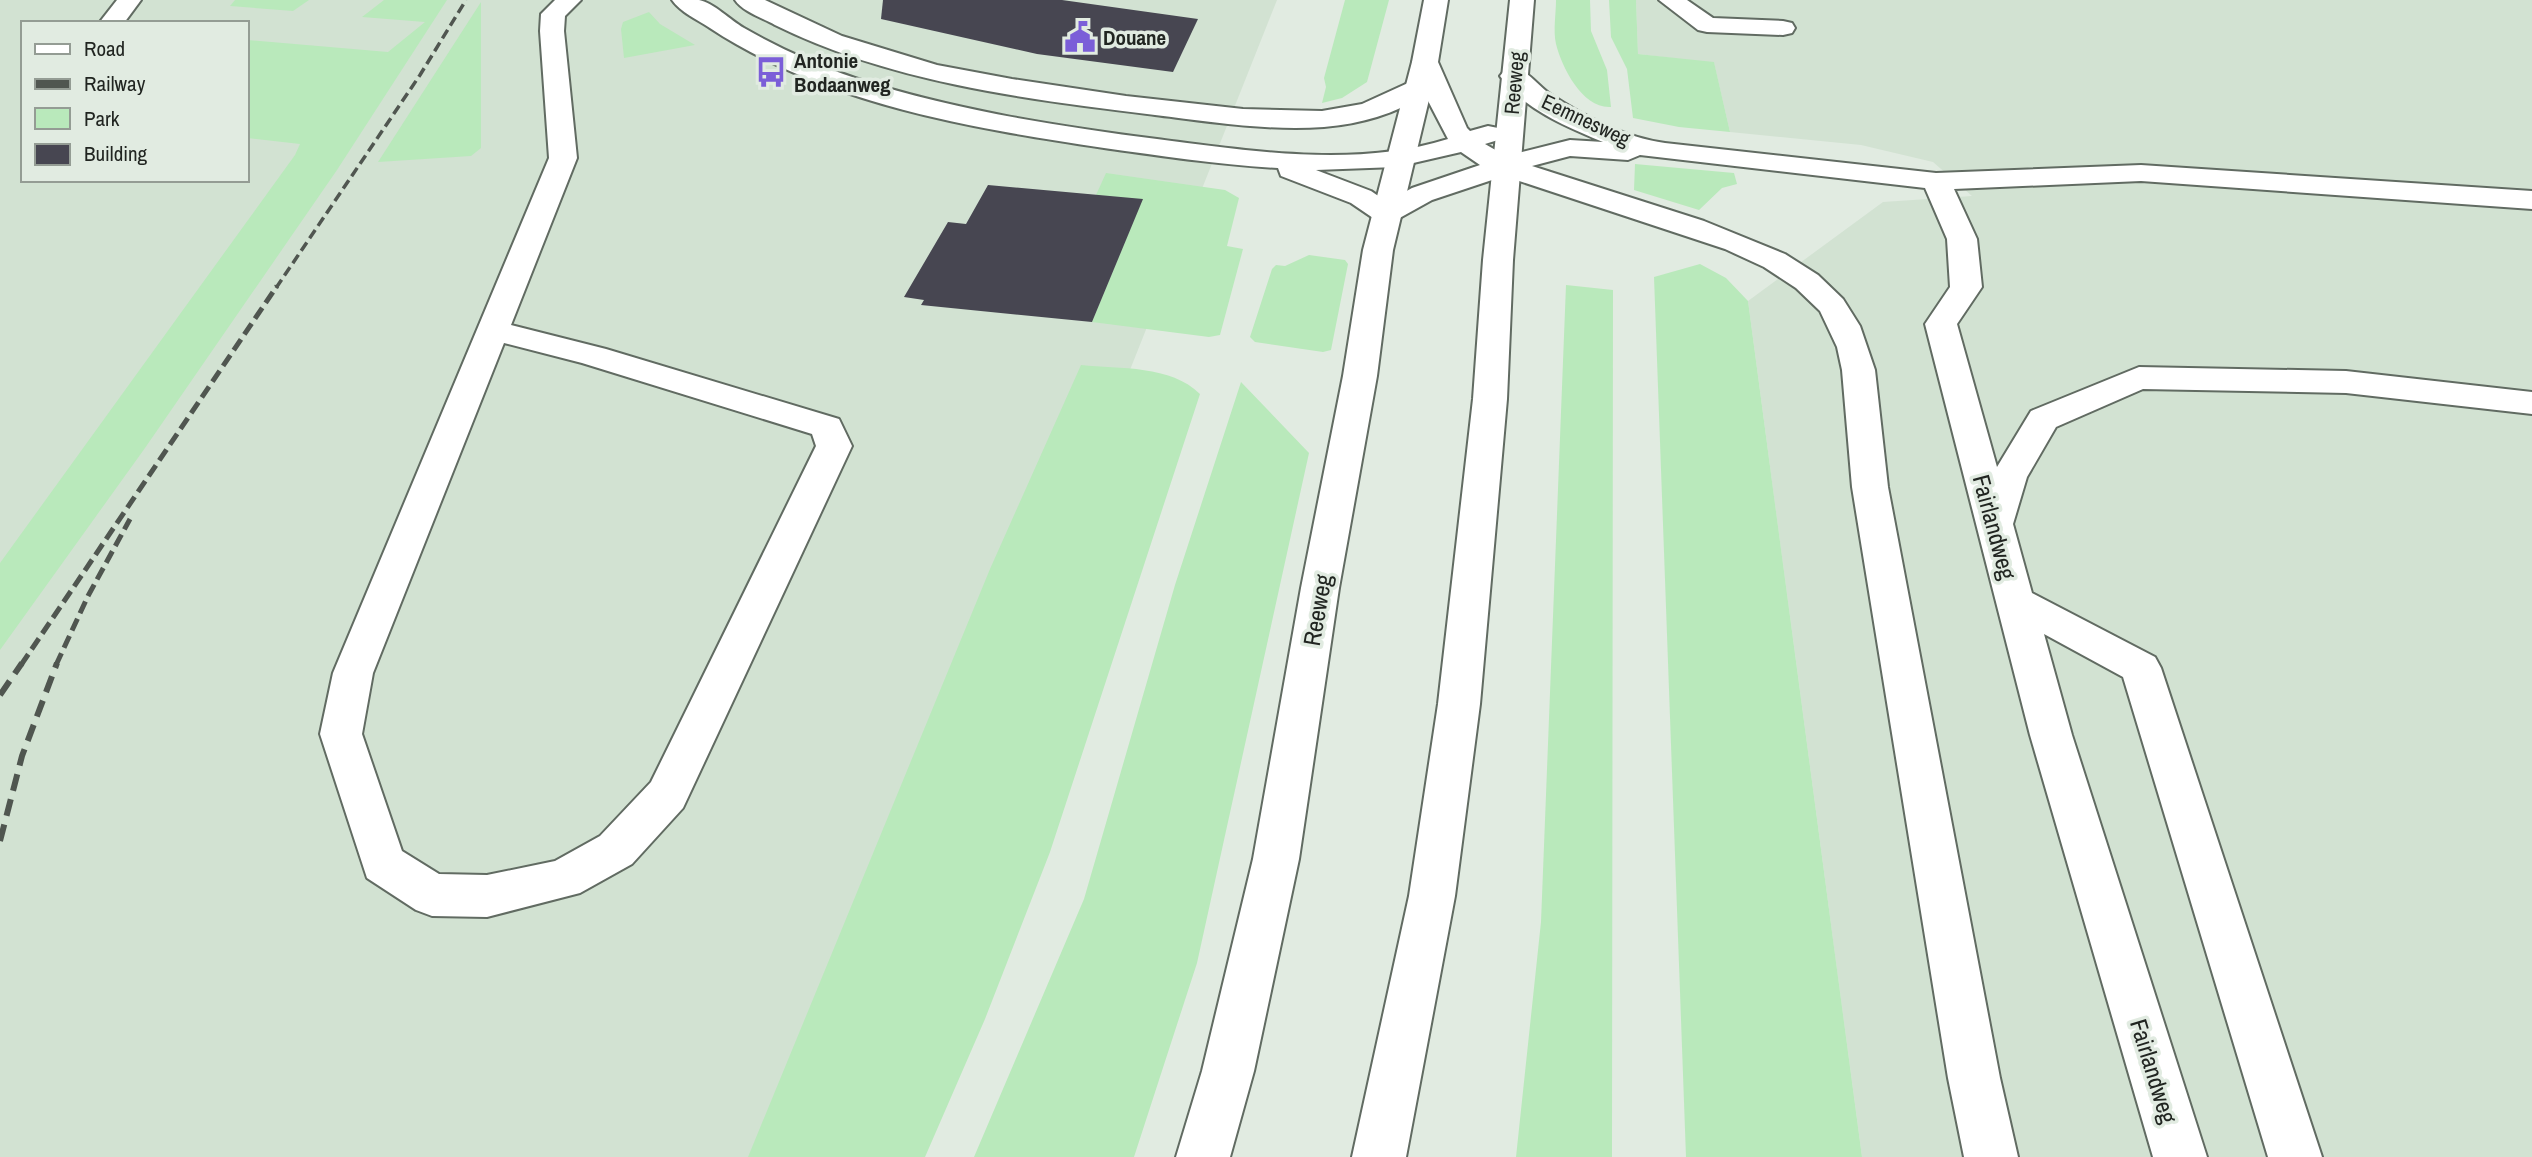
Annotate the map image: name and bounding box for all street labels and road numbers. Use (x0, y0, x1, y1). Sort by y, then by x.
street label: Reeweg (1497, 50, 1531, 116)
street label: Eemnesweg (1537, 87, 1635, 153)
street label: Fairlandweg (1966, 471, 2024, 583)
street label: Reeweg (1295, 572, 1339, 648)
street label: Fairlandweg (2123, 1015, 2185, 1127)

